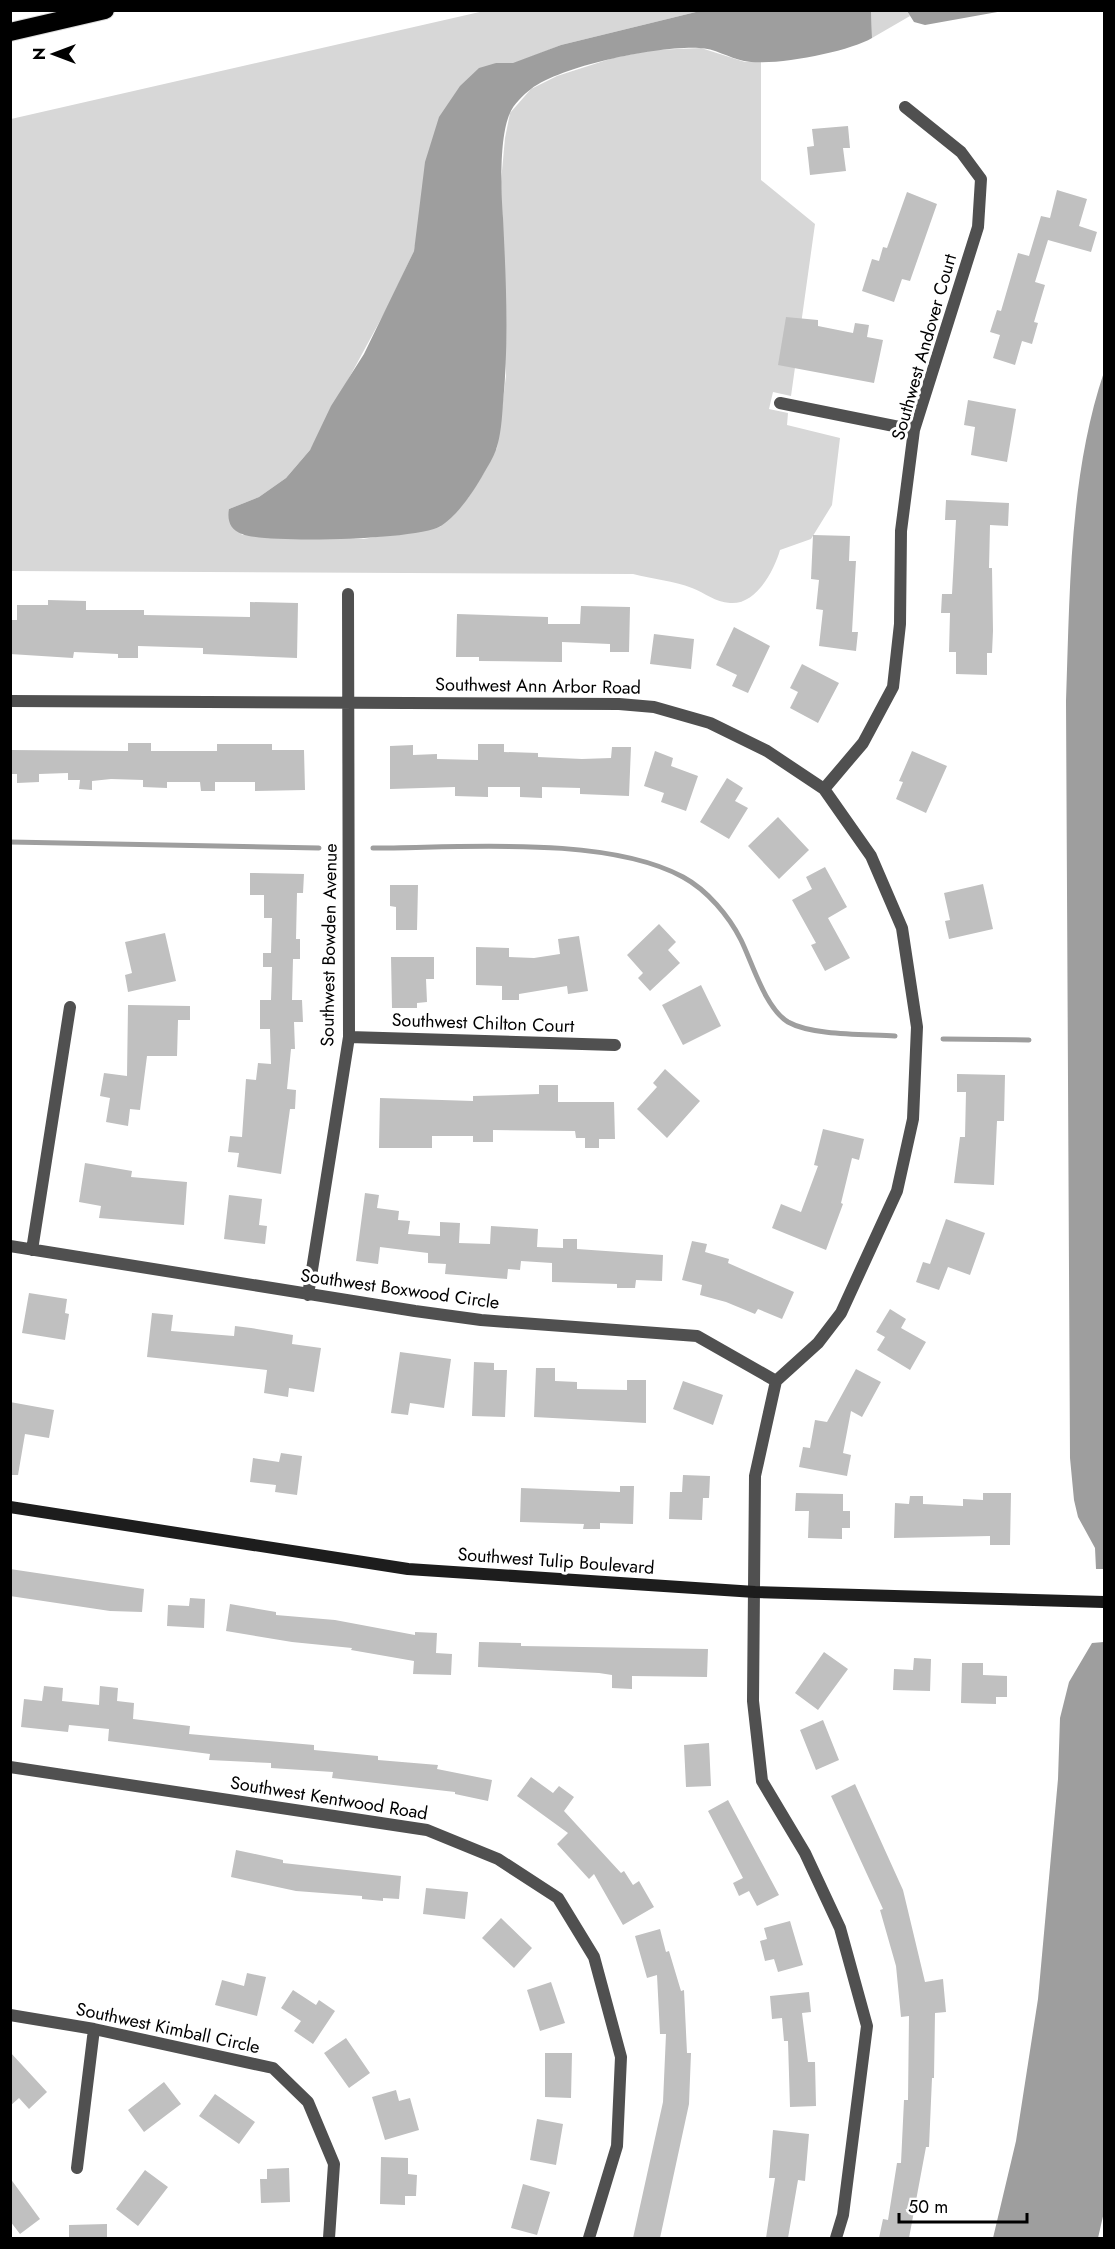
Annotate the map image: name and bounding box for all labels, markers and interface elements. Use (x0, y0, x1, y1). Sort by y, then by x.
north arrow (24, 24, 84, 84)
text: N (28, 48, 51, 60)
street label: Southwest Andover Court (885, 250, 963, 443)
street label: Southwest Ann Arbor Road (435, 671, 641, 701)
street label: Southwest Bowden Avenue (314, 843, 344, 1047)
street label: Southwest Chilton Court (391, 1007, 575, 1039)
street label: Southwest Boxwood Circle (299, 1262, 501, 1316)
street label: Southwest Tulip Boulevard (457, 1541, 655, 1581)
street label: Southwest Kentwood Road (228, 1770, 430, 1826)
street label: Southwest Kimball Circle (74, 1996, 262, 2060)
scale bar (899, 2186, 1026, 2224)
text: 50 m (908, 2194, 948, 2220)

